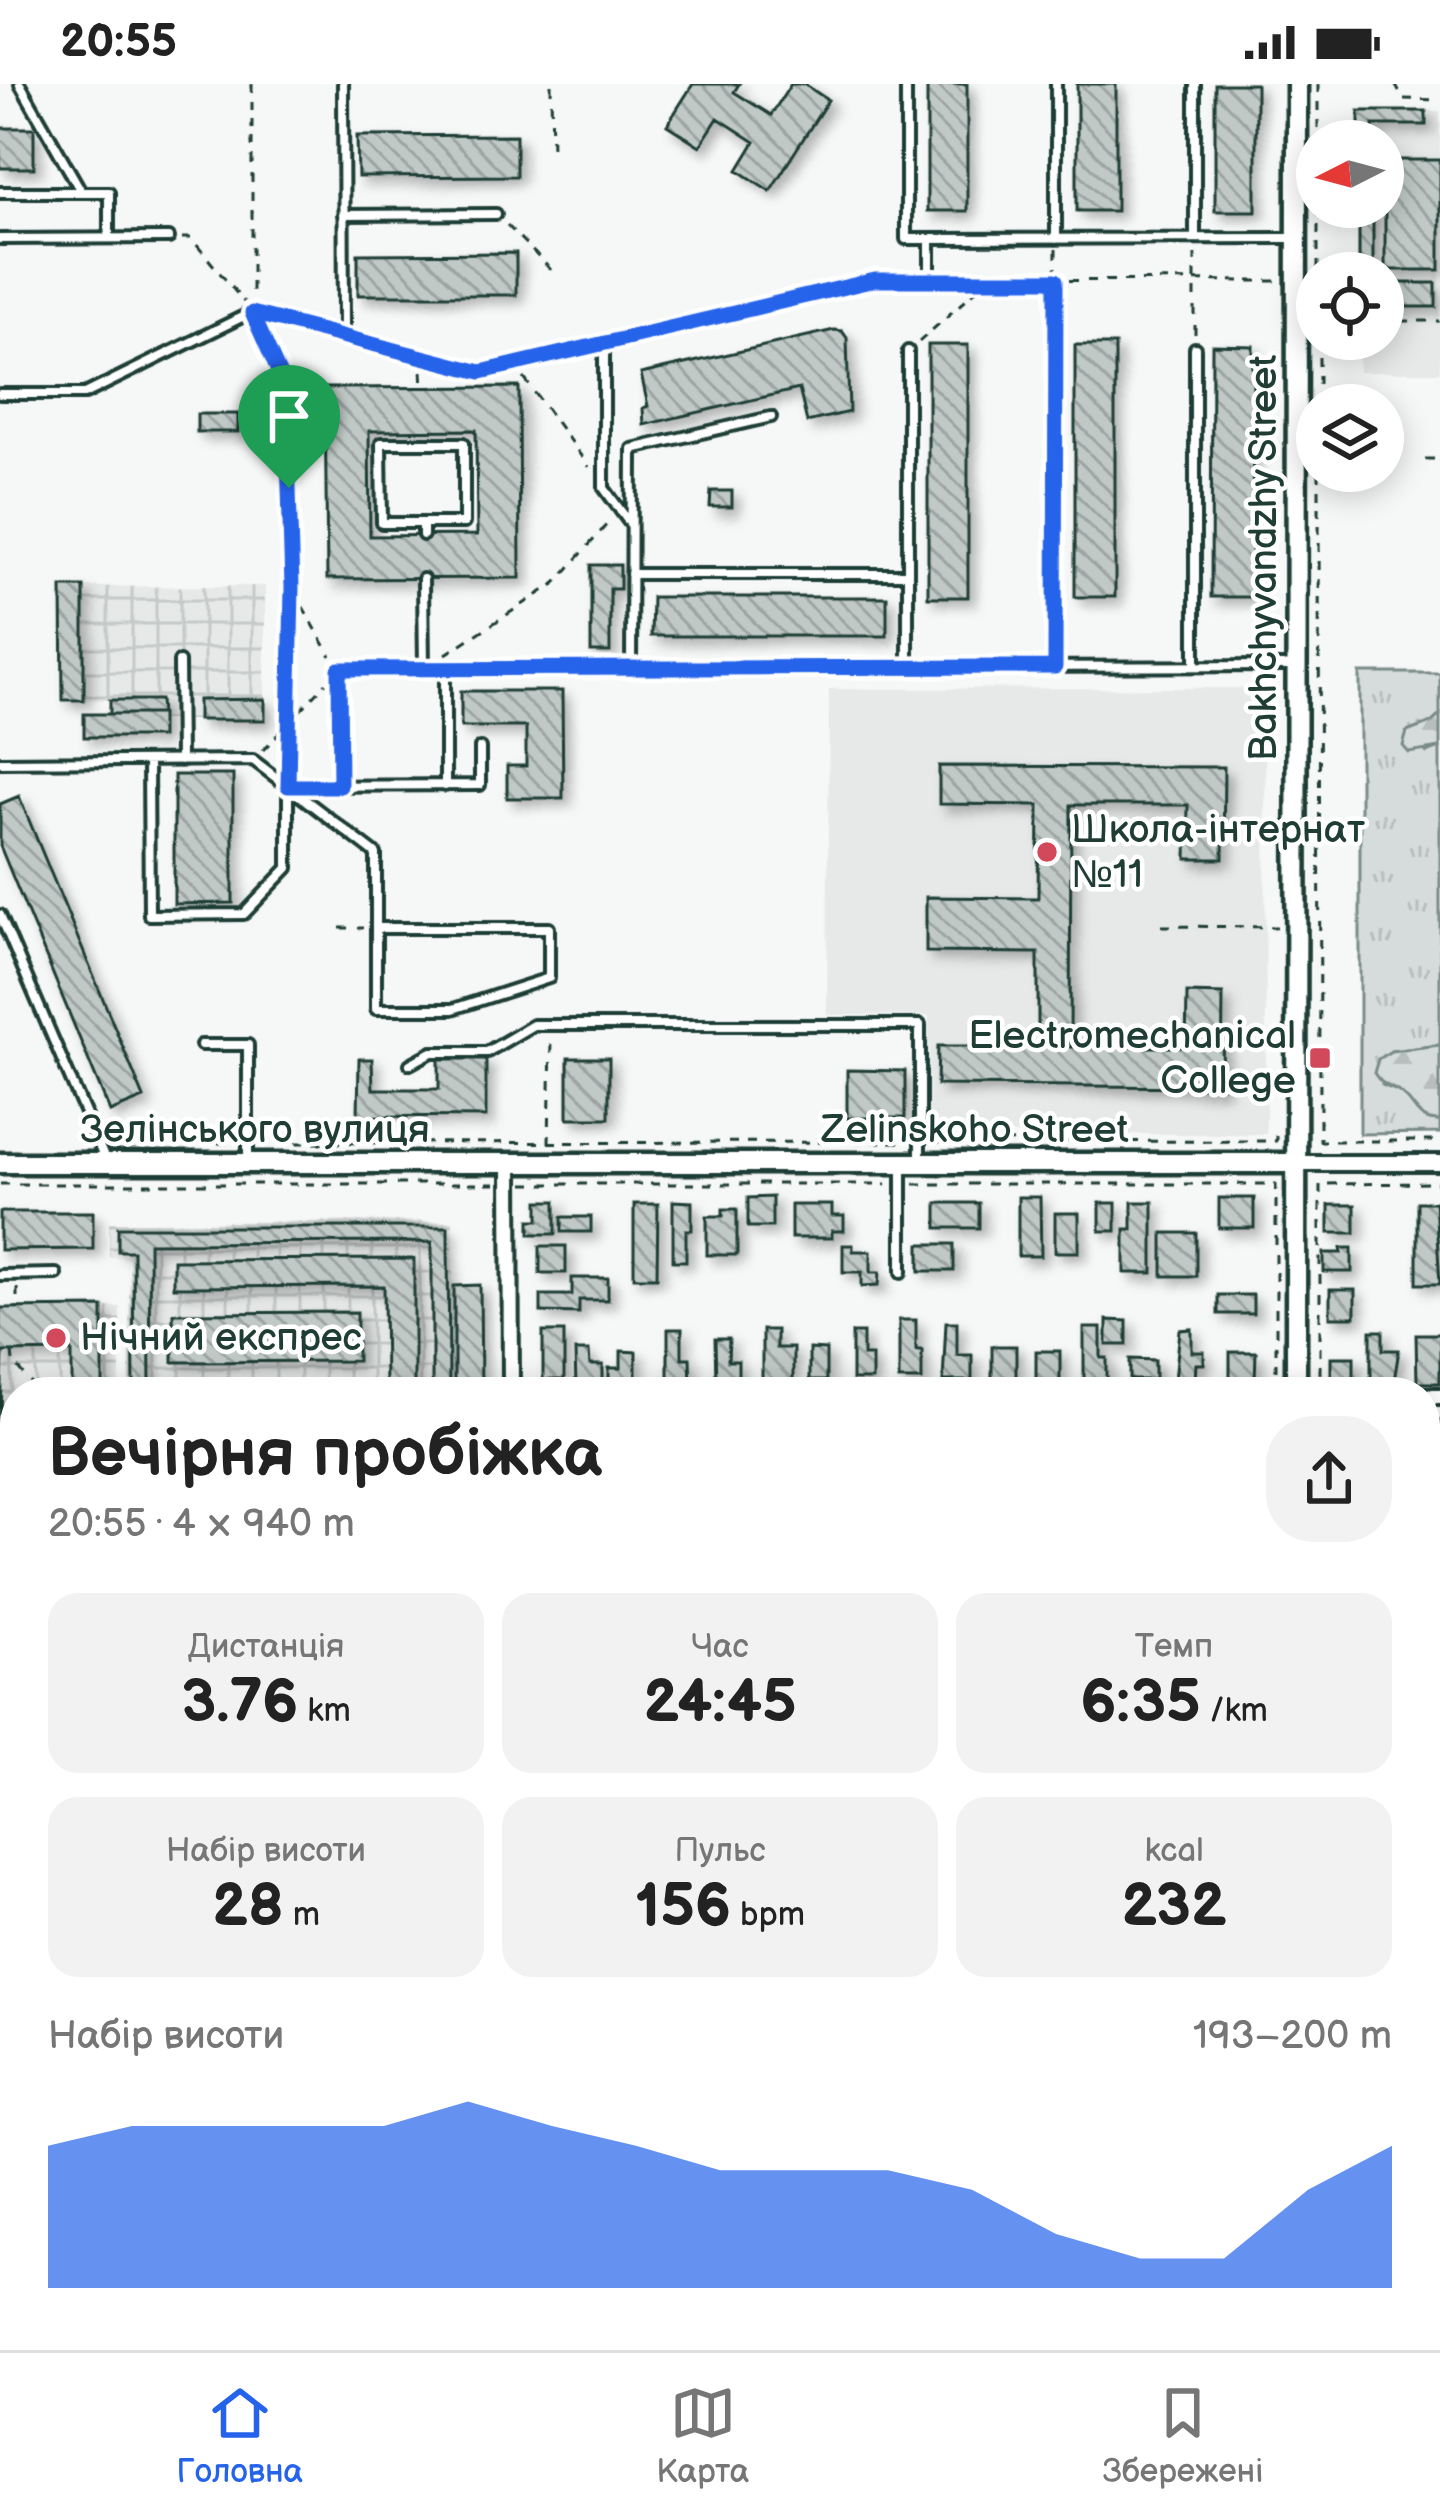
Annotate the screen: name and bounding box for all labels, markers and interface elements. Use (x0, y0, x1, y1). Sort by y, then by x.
text: 20:55 (60, 15, 177, 70)
north arrow (1296, 120, 1404, 228)
map controls (1296, 120, 1404, 492)
button: locate (1296, 252, 1404, 360)
street label: Bakhchyvandzhy Street (1241, 355, 1288, 761)
pin (238, 365, 340, 488)
icon: arrive (256, 383, 322, 449)
button: layers (1296, 384, 1404, 492)
place label: Школа-інтернат №11 (1071, 807, 1365, 899)
marker: Школа-інтернат №11 (1034, 839, 1060, 865)
place label: Electromechanical College (968, 1013, 1296, 1105)
marker: Electromechanical College (1307, 1045, 1333, 1071)
street label: Зелінського вулиця (80, 1107, 430, 1154)
street label: Zelinskoho Street (820, 1107, 1129, 1154)
place label: Нічний експрес (80, 1315, 362, 1362)
marker: Нічний експрес (43, 1325, 69, 1351)
text: Вечірня пробіжка (48, 1416, 602, 1495)
button: share (1266, 1416, 1392, 1542)
text: 20:55 · 4 × 940 m (48, 1501, 355, 1548)
text: Дистанція (188, 1627, 344, 1667)
text: Час (691, 1627, 749, 1667)
text: Темп (1135, 1627, 1213, 1667)
text: 3.76 (181, 1667, 298, 1739)
text: 24:45 (643, 1667, 797, 1739)
text: 6:35 (1080, 1667, 1201, 1739)
text: km (298, 1691, 351, 1731)
text: /km (1201, 1691, 1268, 1731)
text: Набір висоти (166, 1831, 366, 1871)
text: Пульс (674, 1831, 766, 1871)
text: kcal (1144, 1831, 1204, 1871)
text: 28 (212, 1871, 284, 1943)
text: 156 (635, 1871, 731, 1943)
text: 232 (1121, 1871, 1227, 1943)
text: m (284, 1895, 320, 1935)
text: bpm (731, 1895, 805, 1935)
text: Набір висоти (48, 2013, 284, 2060)
text: 193–200 m (1193, 2013, 1392, 2060)
tab: Головна (177, 2380, 303, 2492)
tab: Карта (656, 2380, 749, 2492)
tab: Збережені (1102, 2380, 1263, 2492)

